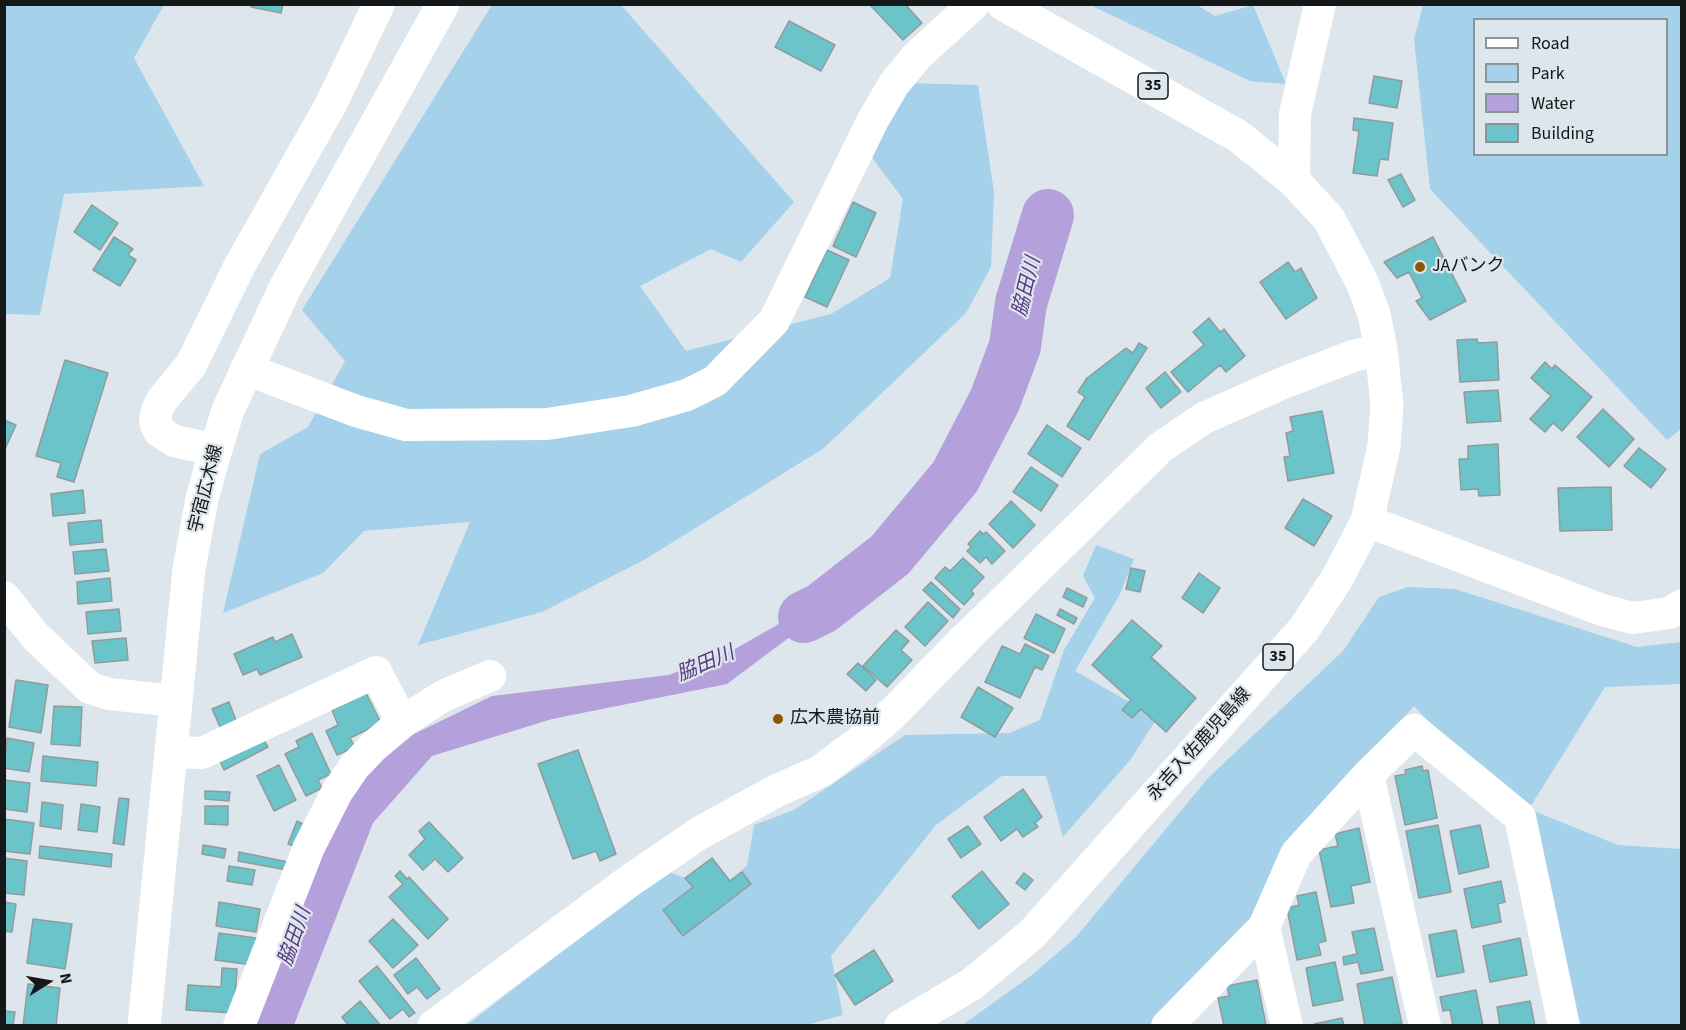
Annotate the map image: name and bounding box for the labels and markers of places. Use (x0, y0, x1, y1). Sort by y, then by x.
place label: JAバンク (1432, 256, 1504, 278)
marker: JAバンク (1413, 260, 1427, 274)
place label: 広木農協前 (790, 708, 880, 730)
marker: 広木農協前 (771, 712, 785, 726)

